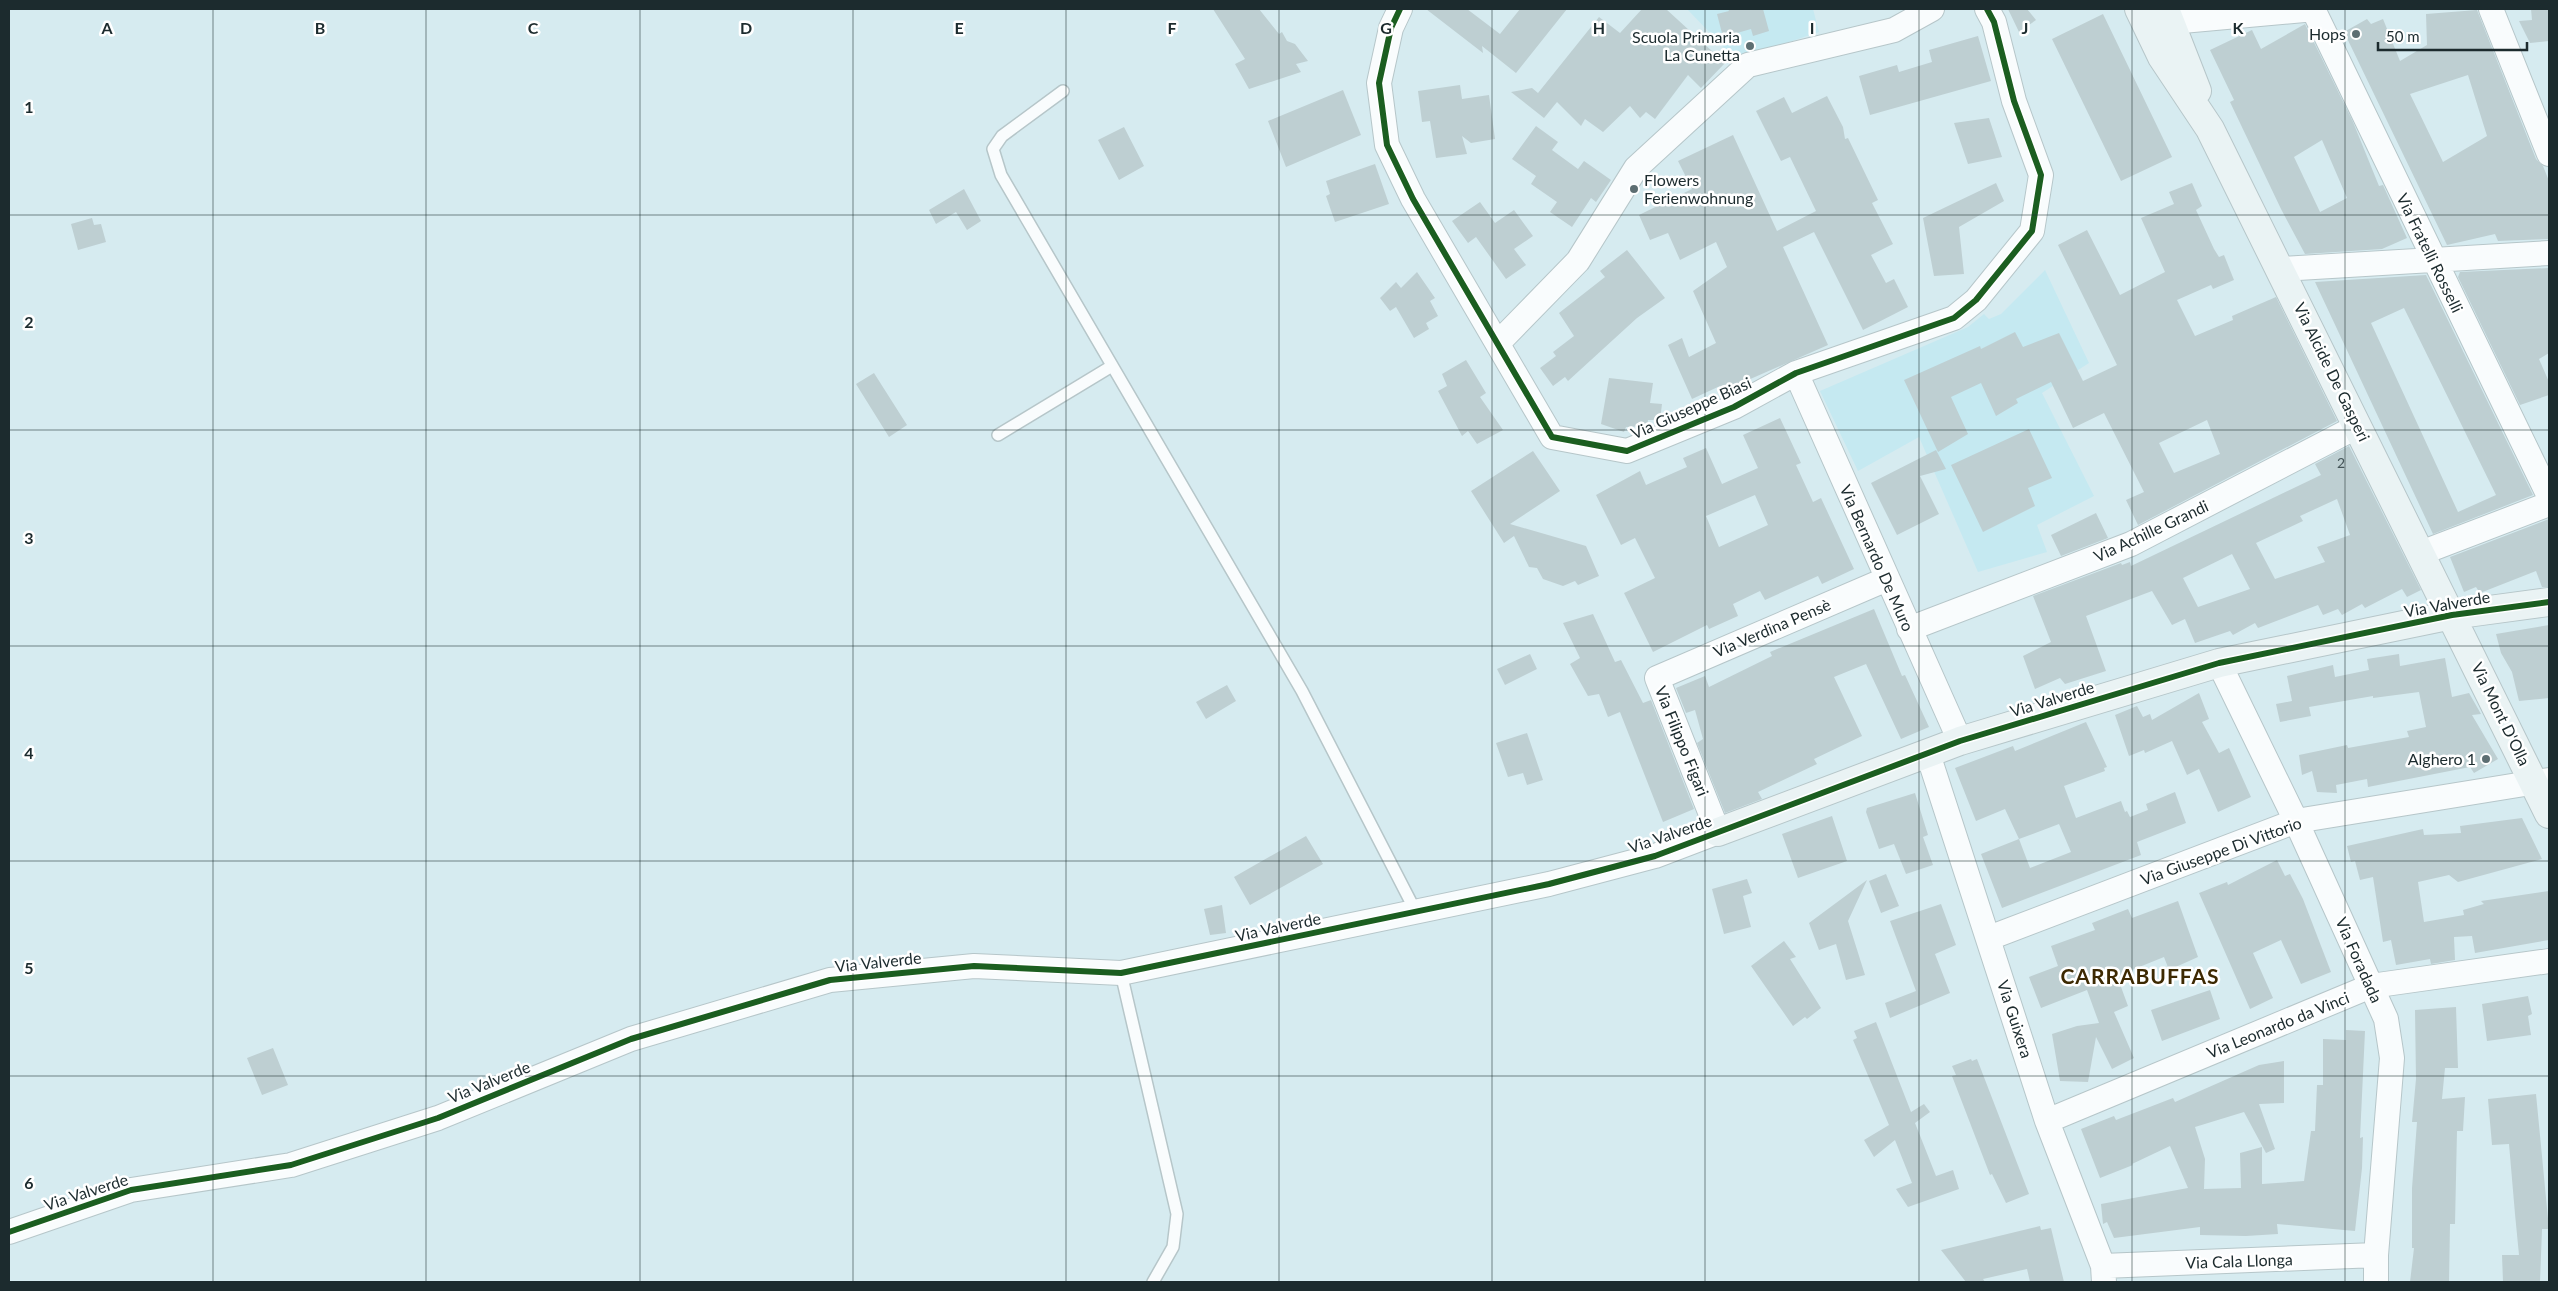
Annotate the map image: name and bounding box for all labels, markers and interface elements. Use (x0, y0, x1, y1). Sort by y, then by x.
text: A (100, 18, 113, 37)
text: B (315, 18, 325, 37)
text: C (528, 18, 539, 37)
text: D (740, 18, 752, 37)
text: E (954, 18, 964, 37)
text: F (1167, 18, 1177, 37)
text: G (1380, 18, 1392, 37)
text: H (1593, 18, 1605, 37)
text: I (1810, 18, 1814, 37)
text: J (2022, 18, 2028, 37)
text: K (2233, 18, 2245, 37)
scale bar (2378, 20, 2527, 52)
place label: Hops (2309, 24, 2346, 43)
place label: Scuola Primaria La Cunetta (1632, 27, 1740, 64)
text: 50 m (2386, 27, 2420, 45)
marker: Hops (2350, 28, 2362, 40)
marker: Scuola Primaria La Cunetta (1744, 40, 1756, 52)
text: 1 (24, 97, 34, 116)
place label: Flowers Ferienwohnung (1644, 170, 1753, 207)
marker: Flowers Ferienwohnung (1628, 183, 1640, 195)
street label: Via Fratelli Rosselli (2393, 190, 2468, 316)
street label: Via Alcide De Gasperi (2291, 299, 2374, 444)
text: 2 (24, 312, 34, 331)
street label: Via Giuseppe Biasi (1628, 372, 1754, 443)
house number: 2 (2337, 454, 2345, 471)
street label: Via Bernardo De Muro (1837, 482, 1918, 634)
street label: Via Achille Grandi (2090, 496, 2211, 565)
text: 3 (24, 528, 34, 547)
street label: Via Valverde (2402, 587, 2491, 620)
street label: Via Verdina Pensè (1710, 594, 1833, 661)
street label: Via Mont D'Olla (2468, 659, 2535, 769)
street label: Via Valverde (2008, 677, 2096, 720)
street label: Via Filippo Figari (1652, 683, 1713, 799)
text: 4 (24, 743, 34, 762)
place label: Alghero 1 (2408, 749, 2476, 768)
marker: Alghero 1 (2480, 753, 2492, 765)
street label: Via Valverde (1626, 810, 1714, 857)
street label: Via Giuseppe Di Vittorio (2138, 813, 2304, 888)
street label: Via Valverde (1233, 908, 1322, 945)
street label: Via Foradada (2332, 914, 2387, 1006)
street label: Via Valverde (834, 948, 922, 975)
text: 5 (24, 958, 34, 977)
district label: CARRABUFFAS (2060, 963, 2220, 988)
street label: Via Guixera (1994, 978, 2037, 1060)
street label: Via Leonardo da Vinci (2204, 987, 2352, 1062)
street label: Via Valverde (445, 1056, 533, 1107)
street label: Via Valverde (42, 1169, 130, 1214)
text: 6 (24, 1173, 34, 1192)
street label: Via Cala Llonga (2185, 1249, 2293, 1272)

